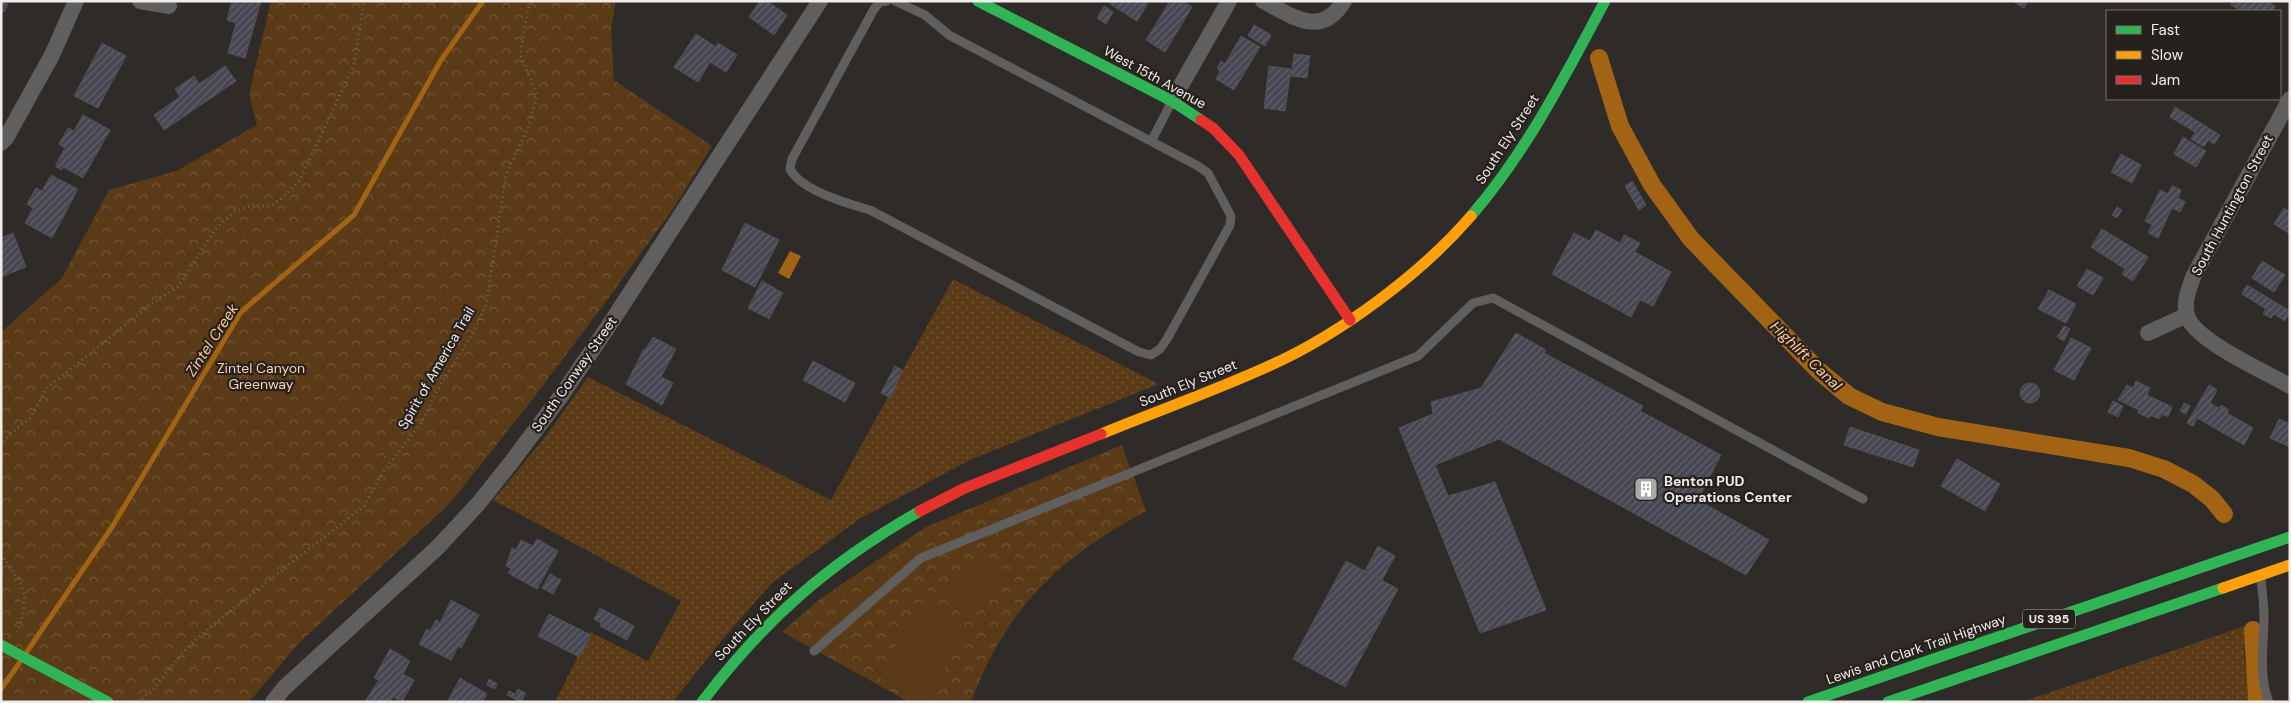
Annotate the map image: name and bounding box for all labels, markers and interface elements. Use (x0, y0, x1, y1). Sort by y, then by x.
legend (2106, 10, 2281, 100)
text: Fast (2151, 20, 2180, 40)
street label: West 15th Avenue (1101, 41, 1209, 113)
text: Slow (2151, 45, 2184, 65)
text: Jam (2151, 70, 2180, 90)
street label: South Ely Street (1471, 91, 1543, 187)
street label: South Huntington Street (2187, 131, 2277, 279)
water label: Zintel Creek (181, 299, 243, 380)
street label: Spirit of America Trail (394, 303, 478, 433)
street label: South Conway Street (527, 313, 621, 435)
water label: Highlift Canal (1766, 317, 1847, 396)
street label: South Ely Street (1136, 355, 1240, 411)
park label: Zintel Canyon Greenway (217, 359, 305, 393)
place label: Benton PUD Operations Center (1664, 472, 1792, 506)
building icon: Benton PUD Operations Center (1633, 476, 1659, 502)
street label: South Ely Street (710, 577, 796, 665)
street label: Lewis and Clark Trail Highway (1824, 610, 2008, 688)
road number: US 395 (2023, 610, 2075, 628)

